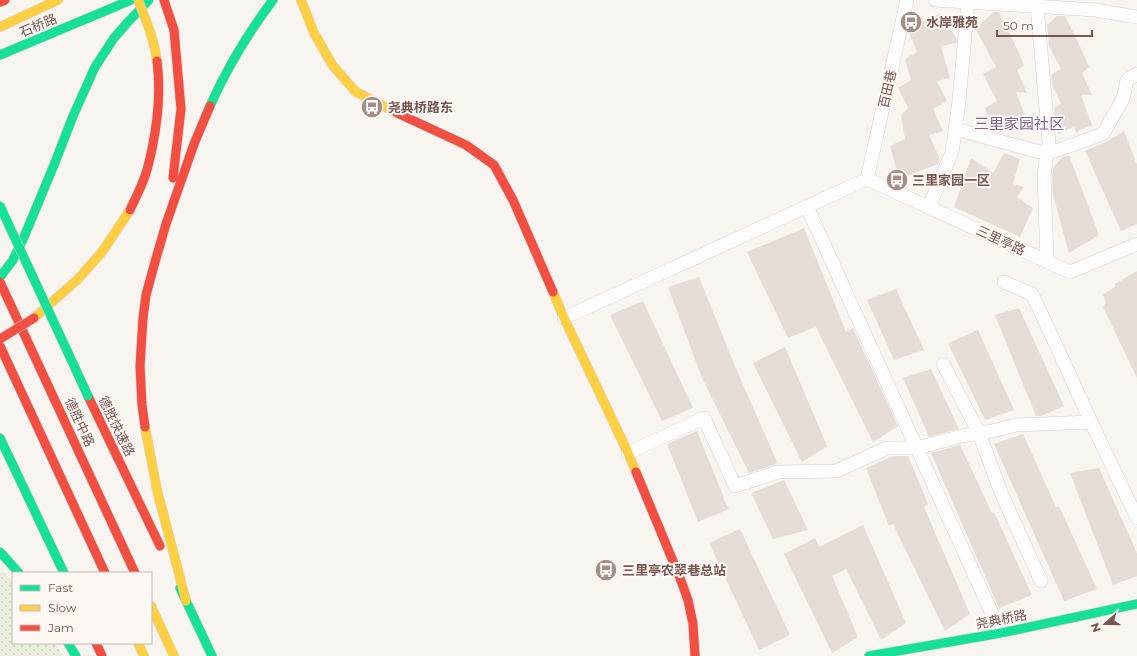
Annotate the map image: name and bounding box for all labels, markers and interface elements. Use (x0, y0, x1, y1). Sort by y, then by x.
bus stop icon: 水岸雅苑 (898, 9, 924, 35)
street label: 石桥路 (17, 10, 59, 40)
scale bar (997, 12, 1092, 38)
place label: 水岸雅苑 (926, 14, 978, 30)
text: 50 m (1003, 18, 1034, 33)
street label: 百田巷 (875, 68, 899, 110)
bus stop icon: 尧典桥路东 (359, 94, 385, 120)
place label: 尧典桥路东 (388, 99, 453, 115)
district label: 三里家园社区 (974, 114, 1064, 133)
bus stop icon: 三里家园一区 (884, 167, 910, 193)
place label: 三里家园一区 (912, 172, 990, 188)
street label: 三里亭路 (974, 222, 1028, 258)
street label: 德胜快速路 (96, 393, 138, 459)
street label: 德胜中路 (62, 395, 98, 449)
bus stop icon: 三里亭农翠巷总站 (593, 557, 619, 583)
place label: 三里亭农翠巷总站 (622, 562, 726, 578)
legend (12, 572, 152, 644)
text: Fast (48, 580, 73, 595)
text: Slow (48, 600, 77, 615)
north arrow (1085, 604, 1125, 644)
street label: 尧典桥路 (974, 606, 1028, 632)
text: Jam (47, 620, 74, 635)
text: N (1088, 621, 1104, 634)

